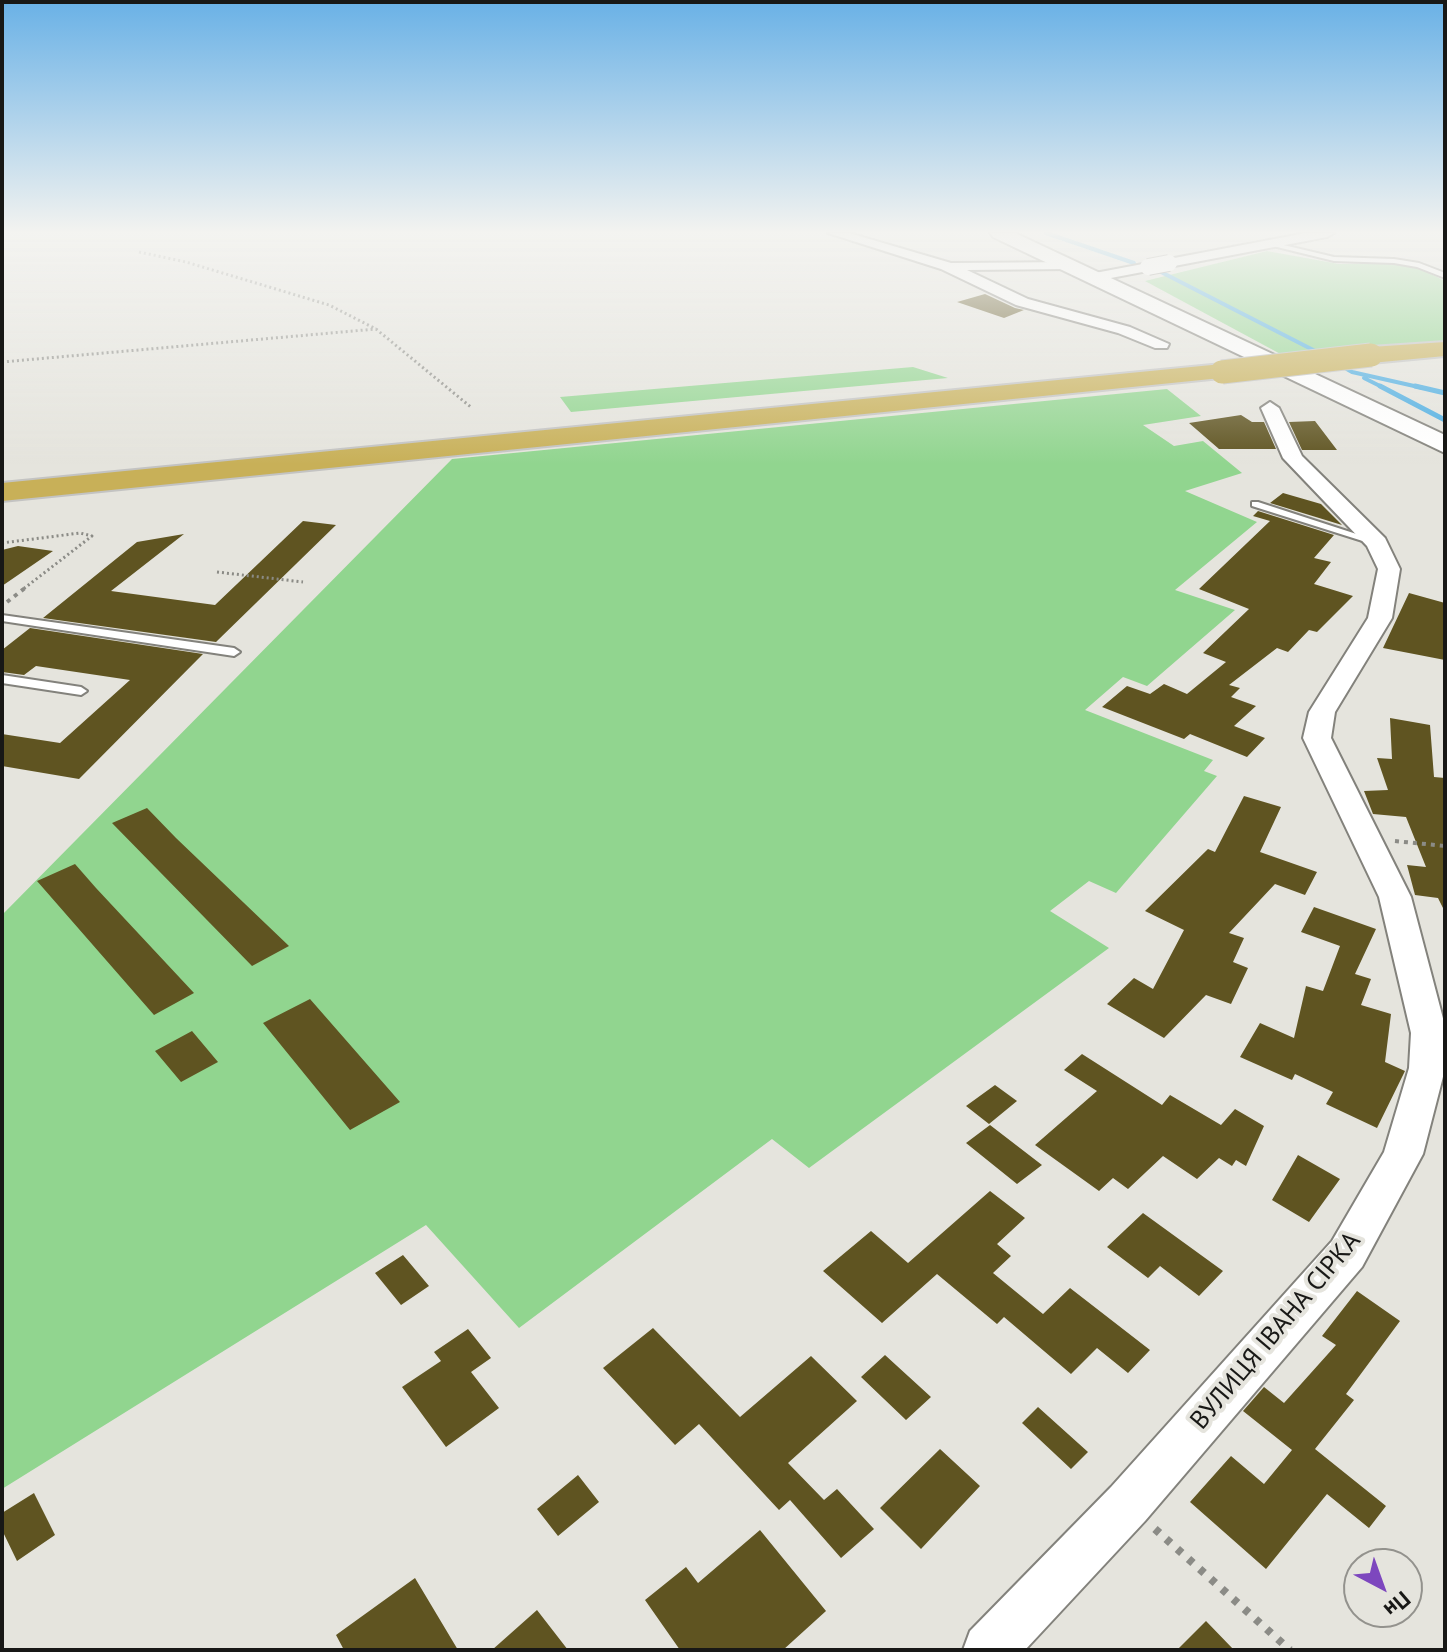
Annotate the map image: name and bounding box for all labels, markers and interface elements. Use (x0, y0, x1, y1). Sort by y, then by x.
street label: ВУЛИЦЯ ІВАНА СІРКА (1184, 1226, 1368, 1436)
north arrow (1343, 1548, 1423, 1628)
text: Пн (1378, 1586, 1416, 1624)

